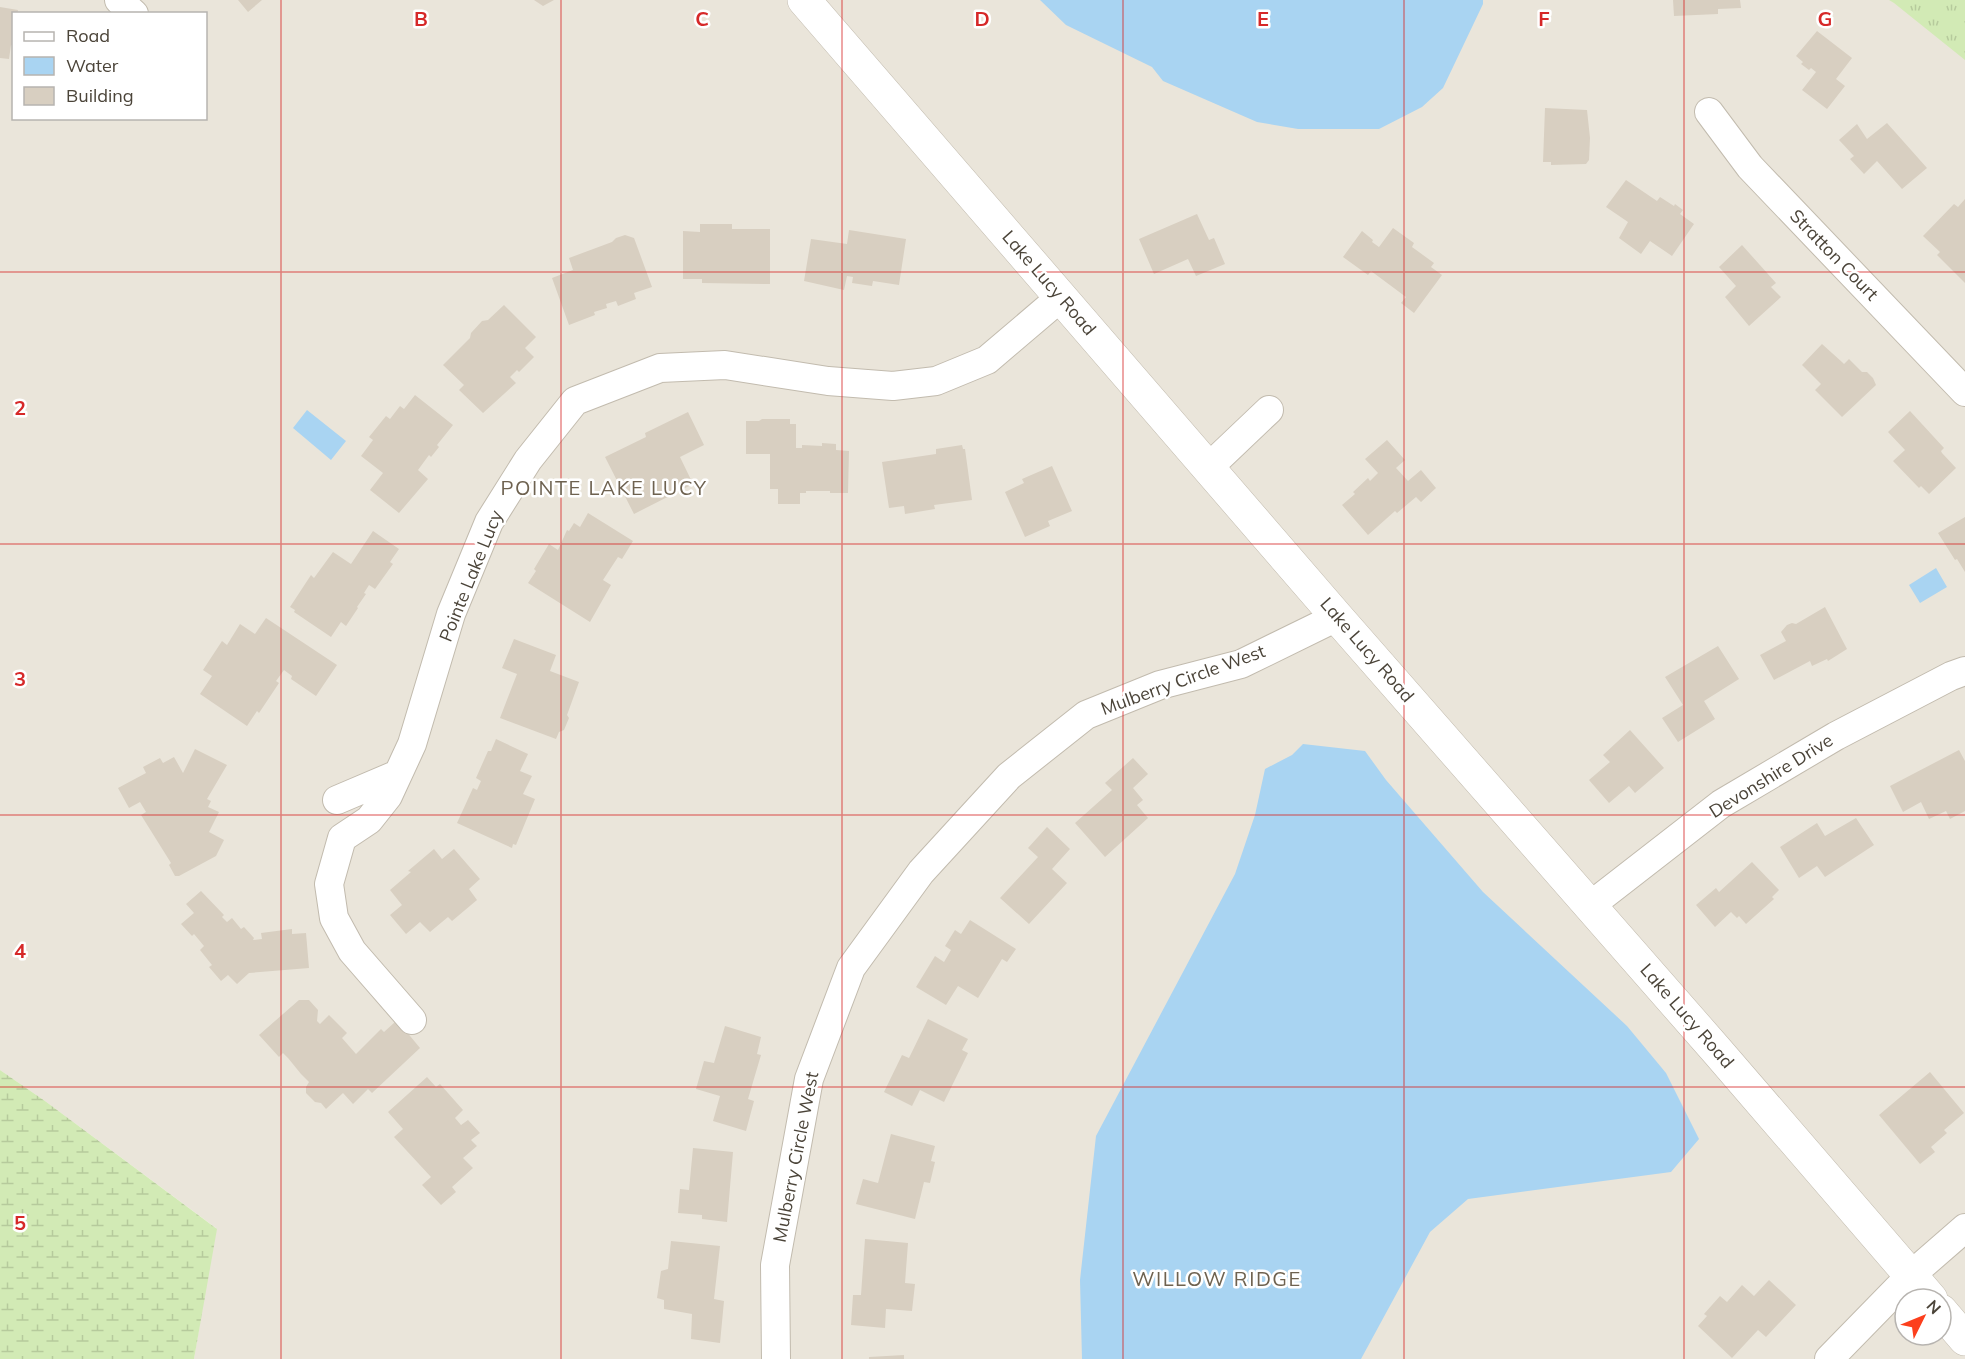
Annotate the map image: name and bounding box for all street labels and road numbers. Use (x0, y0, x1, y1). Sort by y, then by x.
street label: Stratton Court (1785, 204, 1884, 305)
street label: Lake Lucy Road (998, 225, 1101, 340)
street label: Pointe Lake Lucy (434, 506, 508, 645)
street label: Lake Lucy Road (1316, 592, 1419, 707)
street label: Mulberry Circle West (1098, 639, 1268, 720)
street label: Devonshire Drive (1705, 728, 1837, 823)
street label: Lake Lucy Road (1636, 958, 1739, 1073)
street label: Mulberry Circle West (768, 1070, 823, 1244)

